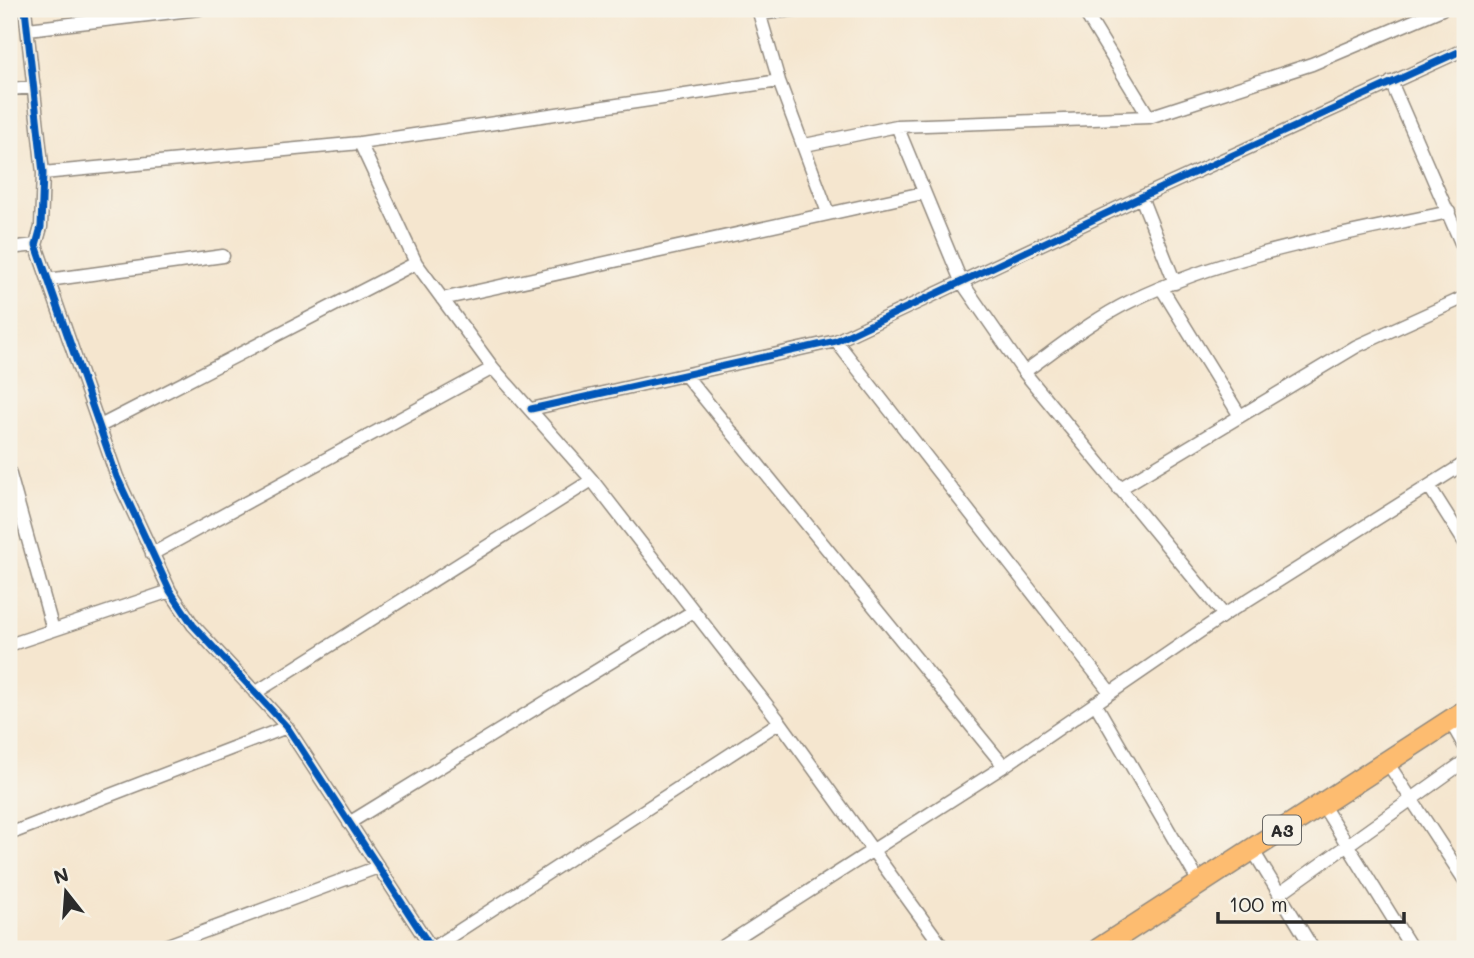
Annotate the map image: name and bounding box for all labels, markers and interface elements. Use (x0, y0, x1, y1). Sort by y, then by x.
road number: A3 (1263, 816, 1301, 844)
north arrow (32, 856, 102, 926)
text: N (50, 861, 71, 889)
scale bar (1218, 881, 1404, 925)
text: 100 m (1229, 890, 1288, 917)

